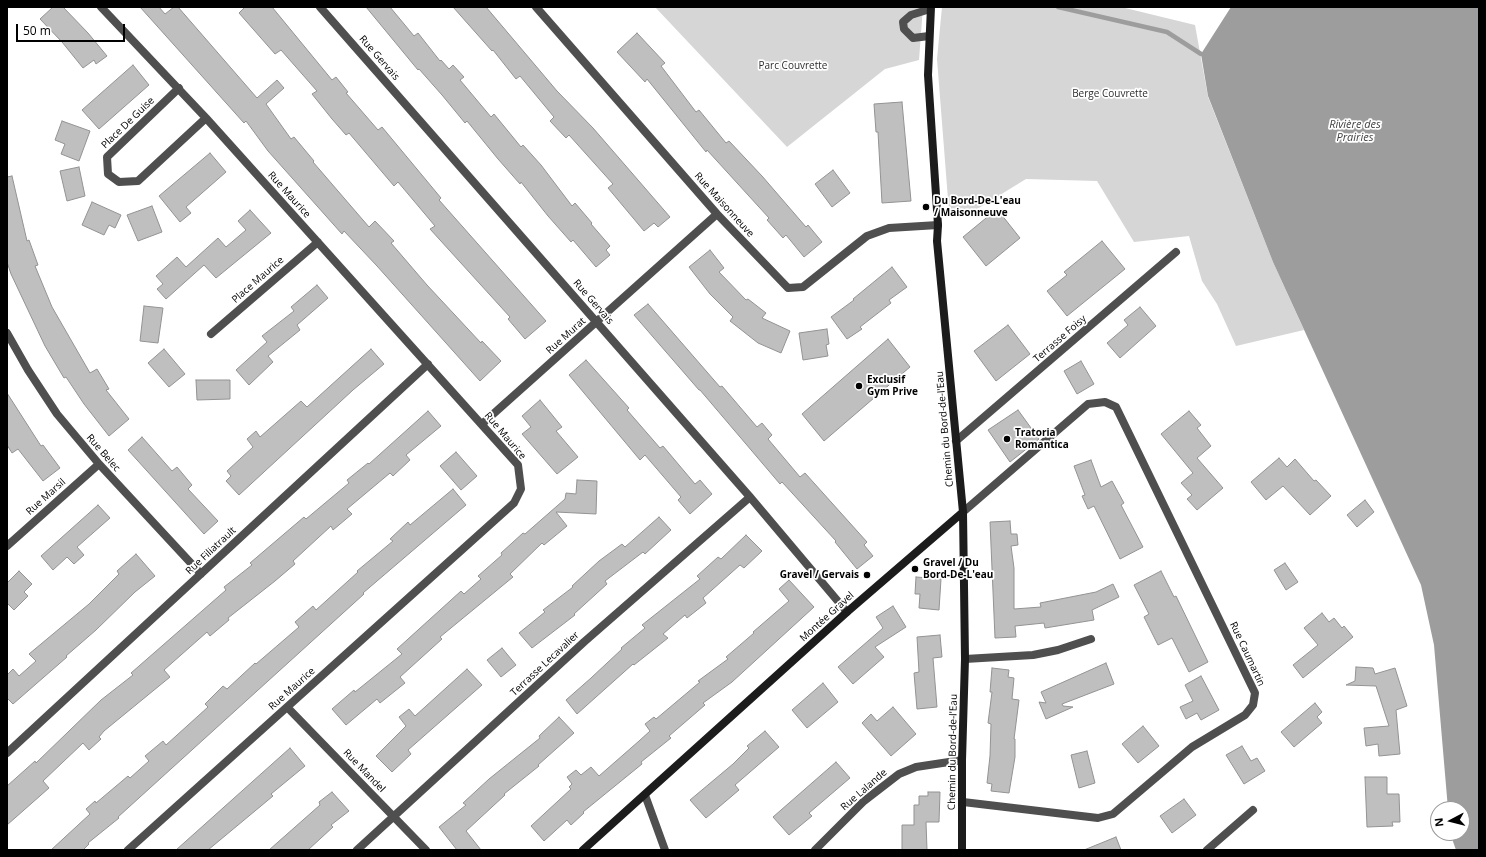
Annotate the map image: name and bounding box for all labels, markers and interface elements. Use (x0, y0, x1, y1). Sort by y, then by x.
scale bar (18, 16, 127, 42)
text: 50 m (23, 22, 51, 39)
street label: Rue Gervais (356, 33, 402, 83)
park label: Parc Couvrette (759, 60, 827, 72)
park label: Berge Couvrette (1072, 88, 1148, 100)
street label: Place De Guise (99, 95, 157, 151)
water label: Rivière des Prairies (1329, 118, 1381, 144)
street label: Rue Maurice (265, 169, 313, 221)
street label: Rue Maisonneuve (692, 170, 756, 240)
place label: Du Bord-De-L'eau / Maisonneuve (934, 195, 1021, 218)
marker: Du Bord-De-L'eau / Maisonneuve (921, 202, 931, 212)
street label: Place Maurice (230, 254, 286, 306)
street label: Rue Gervais (570, 277, 616, 327)
street label: Terrasse Foisy (1031, 313, 1089, 365)
street label: Rue Murat (544, 315, 588, 357)
street label: Chemin du Bord-de-l'Eau (934, 371, 956, 487)
place label: Exclusif Gym Prive (867, 374, 918, 398)
marker: Exclusif Gym Prive (854, 381, 864, 391)
street label: Rue Maurice (482, 410, 528, 462)
place label: Tratoria Romantica (1015, 427, 1069, 450)
street label: Rue Belec (84, 432, 122, 474)
marker: Tratoria Romantica (1002, 434, 1012, 444)
street label: Rue Marsil (24, 476, 68, 518)
street label: Rue Filiatrault (183, 525, 239, 577)
place label: Gravel / Du Bord-De-L'eau (923, 557, 993, 580)
marker: Gravel / Du Bord-De-L'eau (910, 564, 920, 574)
place label: Gravel / Gervais (780, 569, 859, 581)
marker: Gravel / Gervais (862, 570, 872, 580)
street label: Montée Gravel (798, 590, 856, 644)
street label: Rue Caumartin (1227, 620, 1267, 688)
street label: Terrasse Lecavalier (508, 629, 582, 699)
street label: Rue Maurice (266, 665, 318, 713)
street label: Chemin du Bord-de-l'Eau (946, 694, 960, 810)
street label: Rue Mandel (340, 747, 388, 795)
street label: Rue Lalande (838, 767, 890, 813)
north arrow (1430, 801, 1470, 841)
text: N (1431, 817, 1447, 828)

